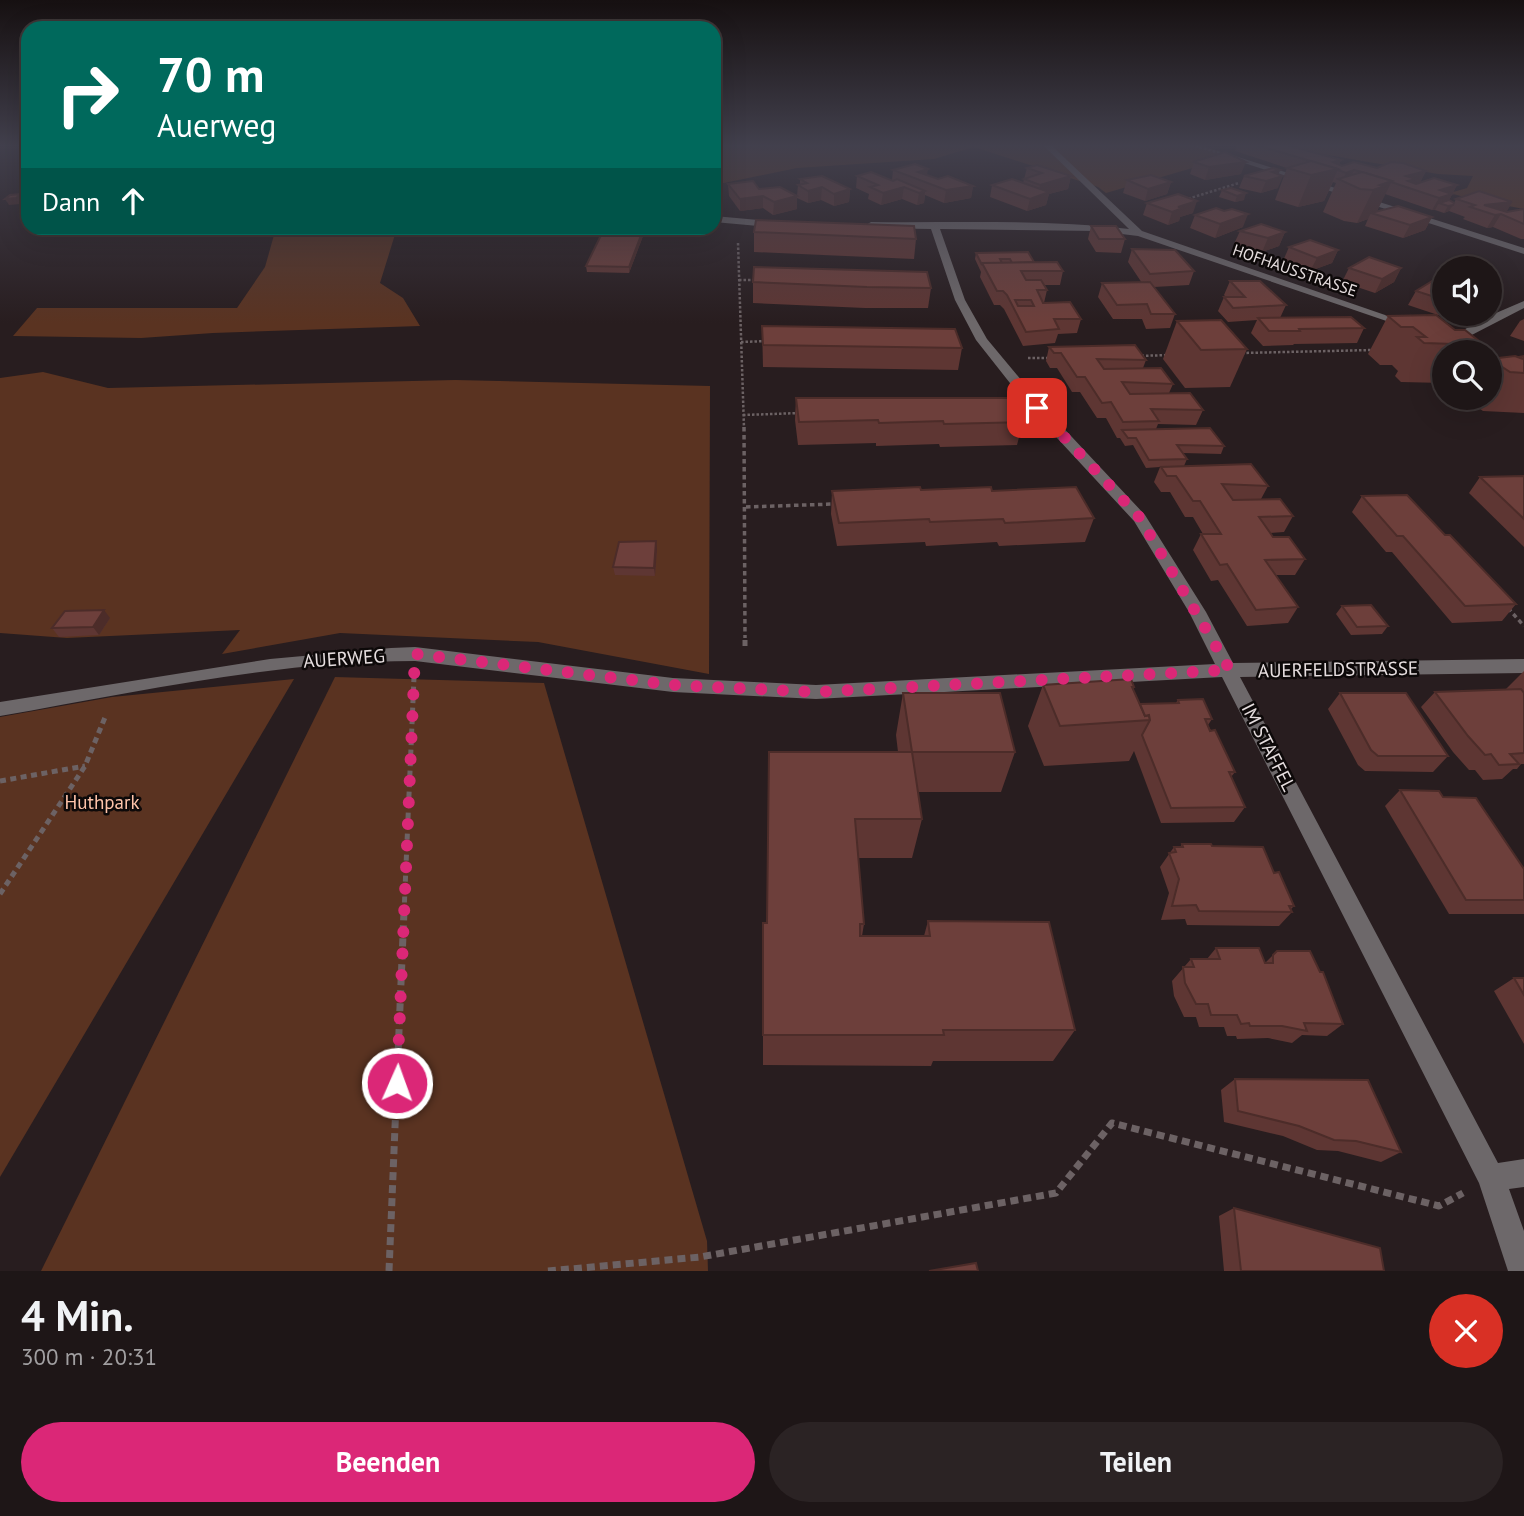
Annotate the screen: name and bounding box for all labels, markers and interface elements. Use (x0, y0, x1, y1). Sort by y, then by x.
text: 70 m (157, 42, 264, 106)
icon: right (42, 49, 133, 140)
text: Auerweg (157, 104, 276, 146)
icon: ahead (114, 182, 152, 220)
text: Dann (42, 185, 100, 218)
street label: HOFHAUSSTRASSE (1230, 239, 1360, 301)
map controls (1432, 256, 1502, 410)
button: sound (1432, 256, 1502, 326)
button: search (1432, 340, 1502, 410)
pin (1007, 378, 1067, 438)
icon: arrive (1018, 389, 1056, 427)
street label: AUERWEG (302, 643, 386, 673)
street label: AUERFELDSTRASSE (1258, 656, 1418, 682)
street label: IM STAFFEL (1237, 699, 1302, 795)
park label: Huthpark (64, 790, 140, 814)
position arrow (360, 1046, 434, 1120)
text: 4 Min. (21, 1288, 134, 1343)
button: close (1429, 1294, 1503, 1368)
text: 300 m · 20:31 (21, 1342, 157, 1371)
button: Beenden (21, 1422, 755, 1502)
button: Teilen (769, 1422, 1503, 1502)

